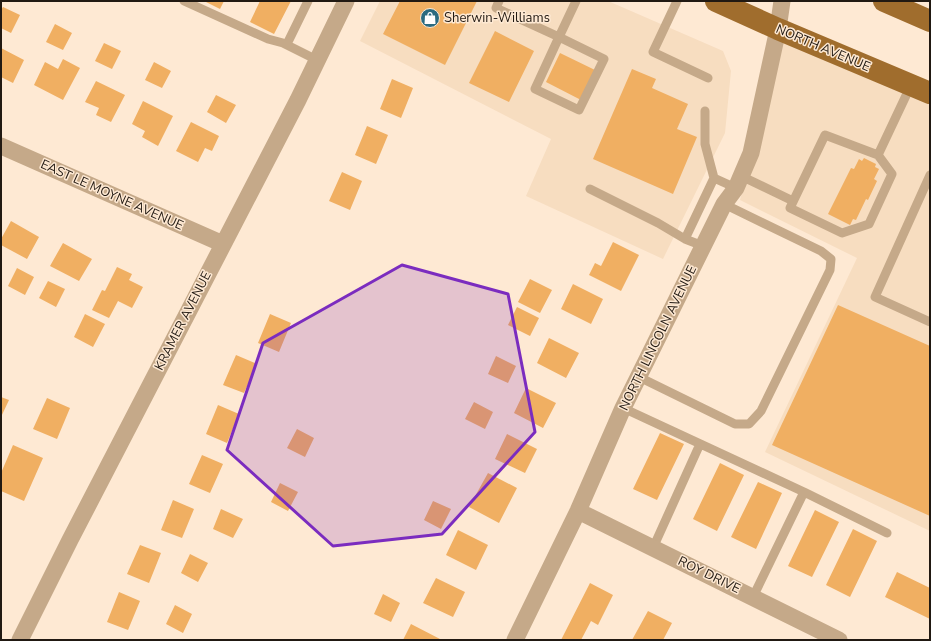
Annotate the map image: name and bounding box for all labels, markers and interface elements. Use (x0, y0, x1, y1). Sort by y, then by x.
shop icon: Sherwin-Williams (419, 7, 441, 29)
place label: Sherwin-Williams (444, 9, 550, 27)
street label: NORTH AVENUE (773, 20, 873, 76)
street label: EAST LE MOYNE AVENUE (38, 155, 186, 235)
street label: NORTH LINCOLN AVENUE (615, 262, 701, 414)
street label: KRAMER AVENUE (150, 268, 216, 374)
street label: ROY DRIVE (675, 552, 743, 598)

